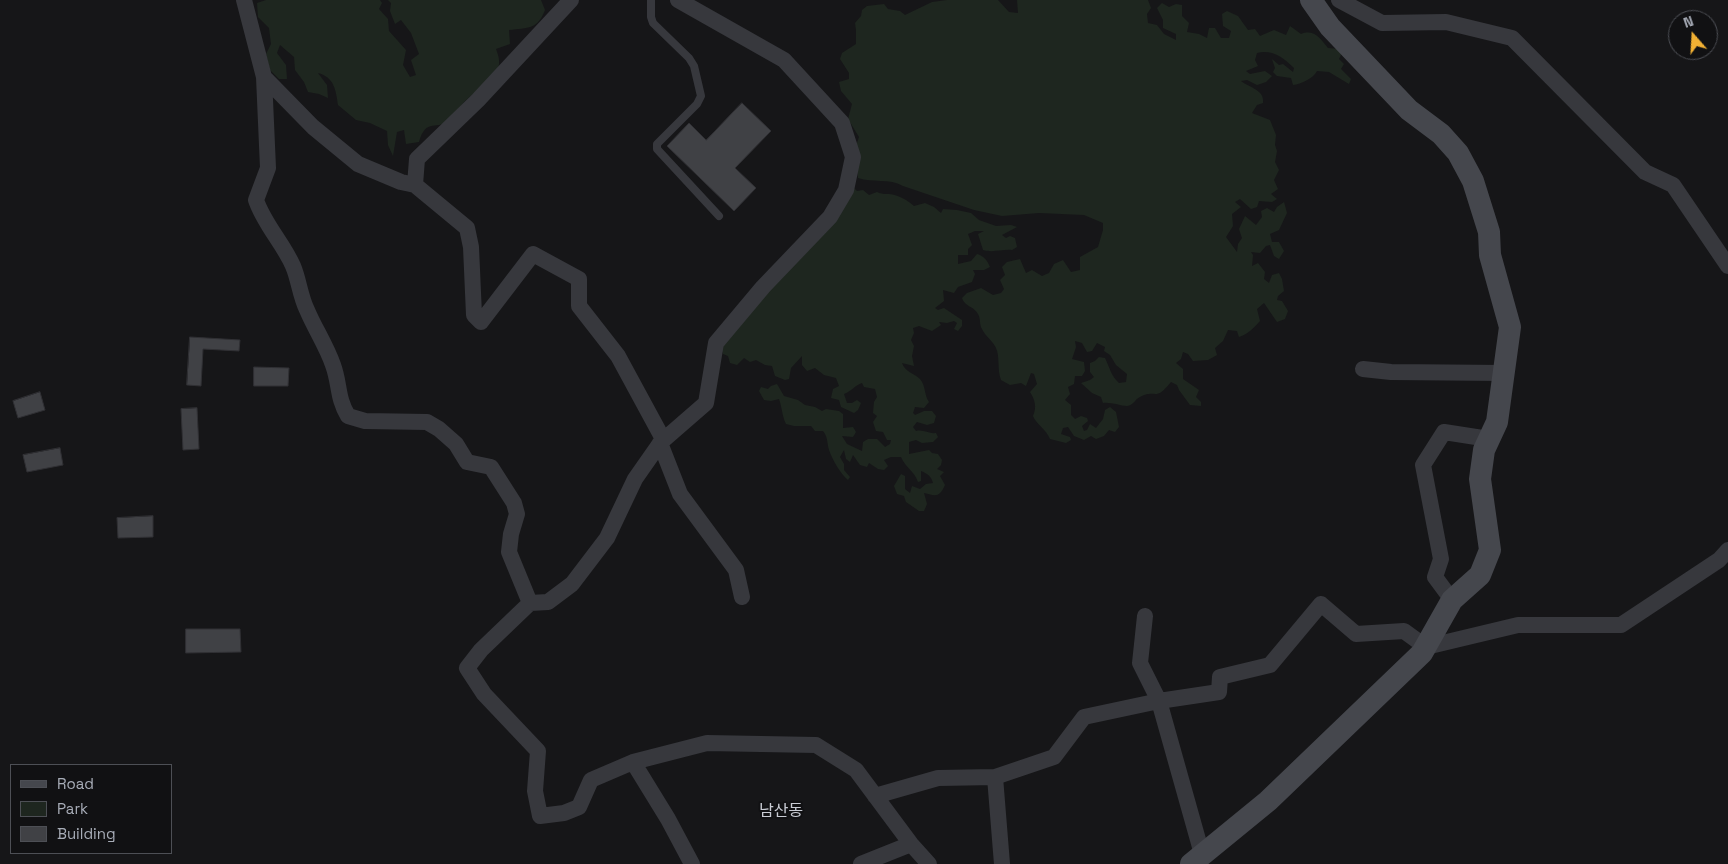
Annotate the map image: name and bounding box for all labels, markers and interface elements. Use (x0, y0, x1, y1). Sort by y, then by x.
north arrow (1668, 10, 1718, 60)
text: N (1681, 12, 1696, 32)
legend (10, 764, 172, 854)
text: Road (57, 774, 94, 793)
text: Park (57, 799, 88, 818)
district label: 남산동 (759, 802, 803, 822)
text: Building (57, 824, 116, 843)

